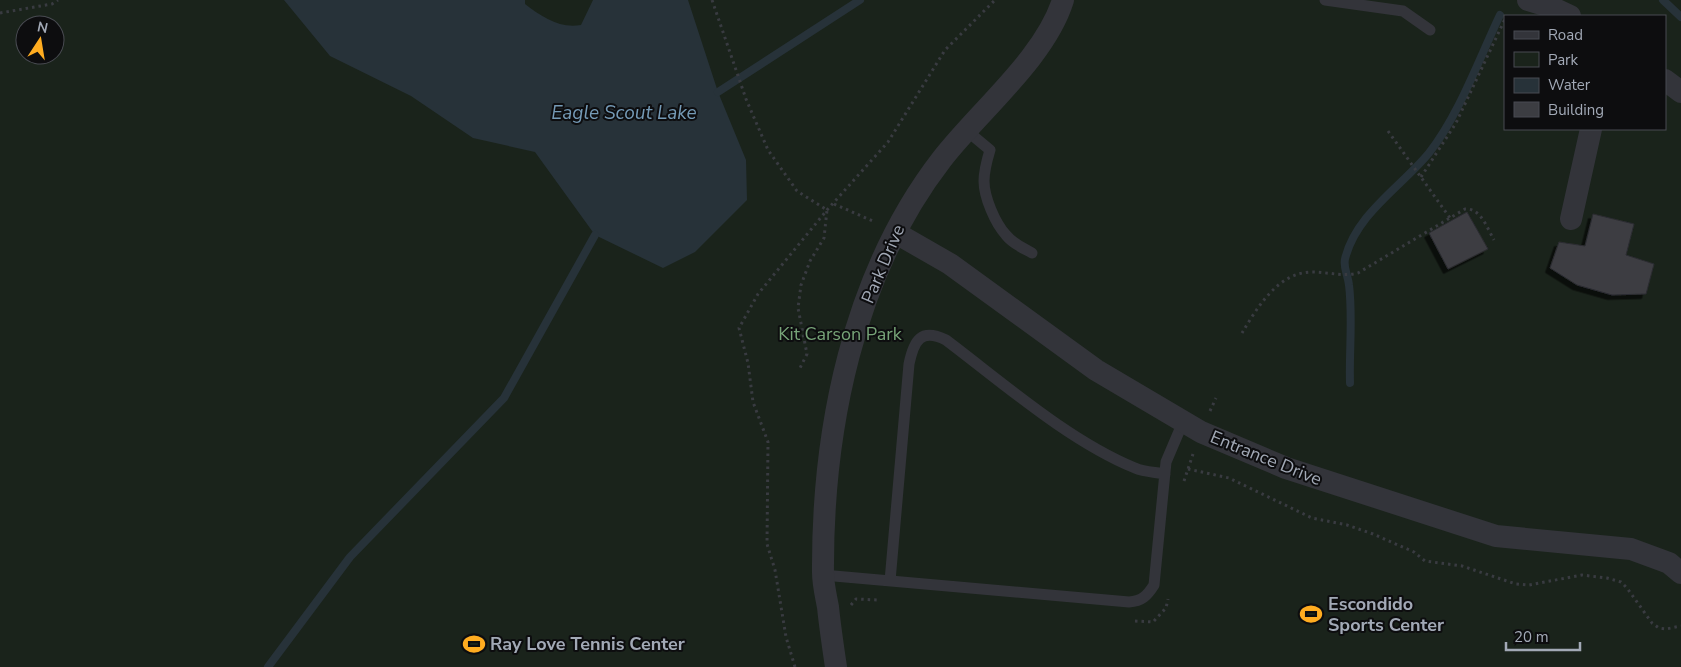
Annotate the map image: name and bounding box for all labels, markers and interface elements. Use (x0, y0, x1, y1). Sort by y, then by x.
north arrow (15, 15, 65, 65)
legend (1504, 15, 1666, 130)
text: N (35, 17, 50, 38)
text: Road (1548, 25, 1583, 45)
text: Park (1548, 50, 1578, 70)
text: Water (1548, 75, 1591, 95)
water label: Eagle Scout Lake (551, 100, 697, 126)
text: Building (1548, 100, 1604, 120)
street label: Park Drive (856, 221, 910, 307)
park label: Kit Carson Park (778, 322, 903, 346)
street label: Entrance Drive (1207, 425, 1325, 491)
place label: Escondido Sports Center (1328, 592, 1444, 637)
sports icon: Escondido Sports Center (1298, 601, 1324, 627)
scale bar (1506, 620, 1580, 652)
text: 20 m (1514, 627, 1549, 647)
sports icon: Ray Love Tennis Center (461, 631, 487, 657)
place label: Ray Love Tennis Center (490, 632, 685, 656)

